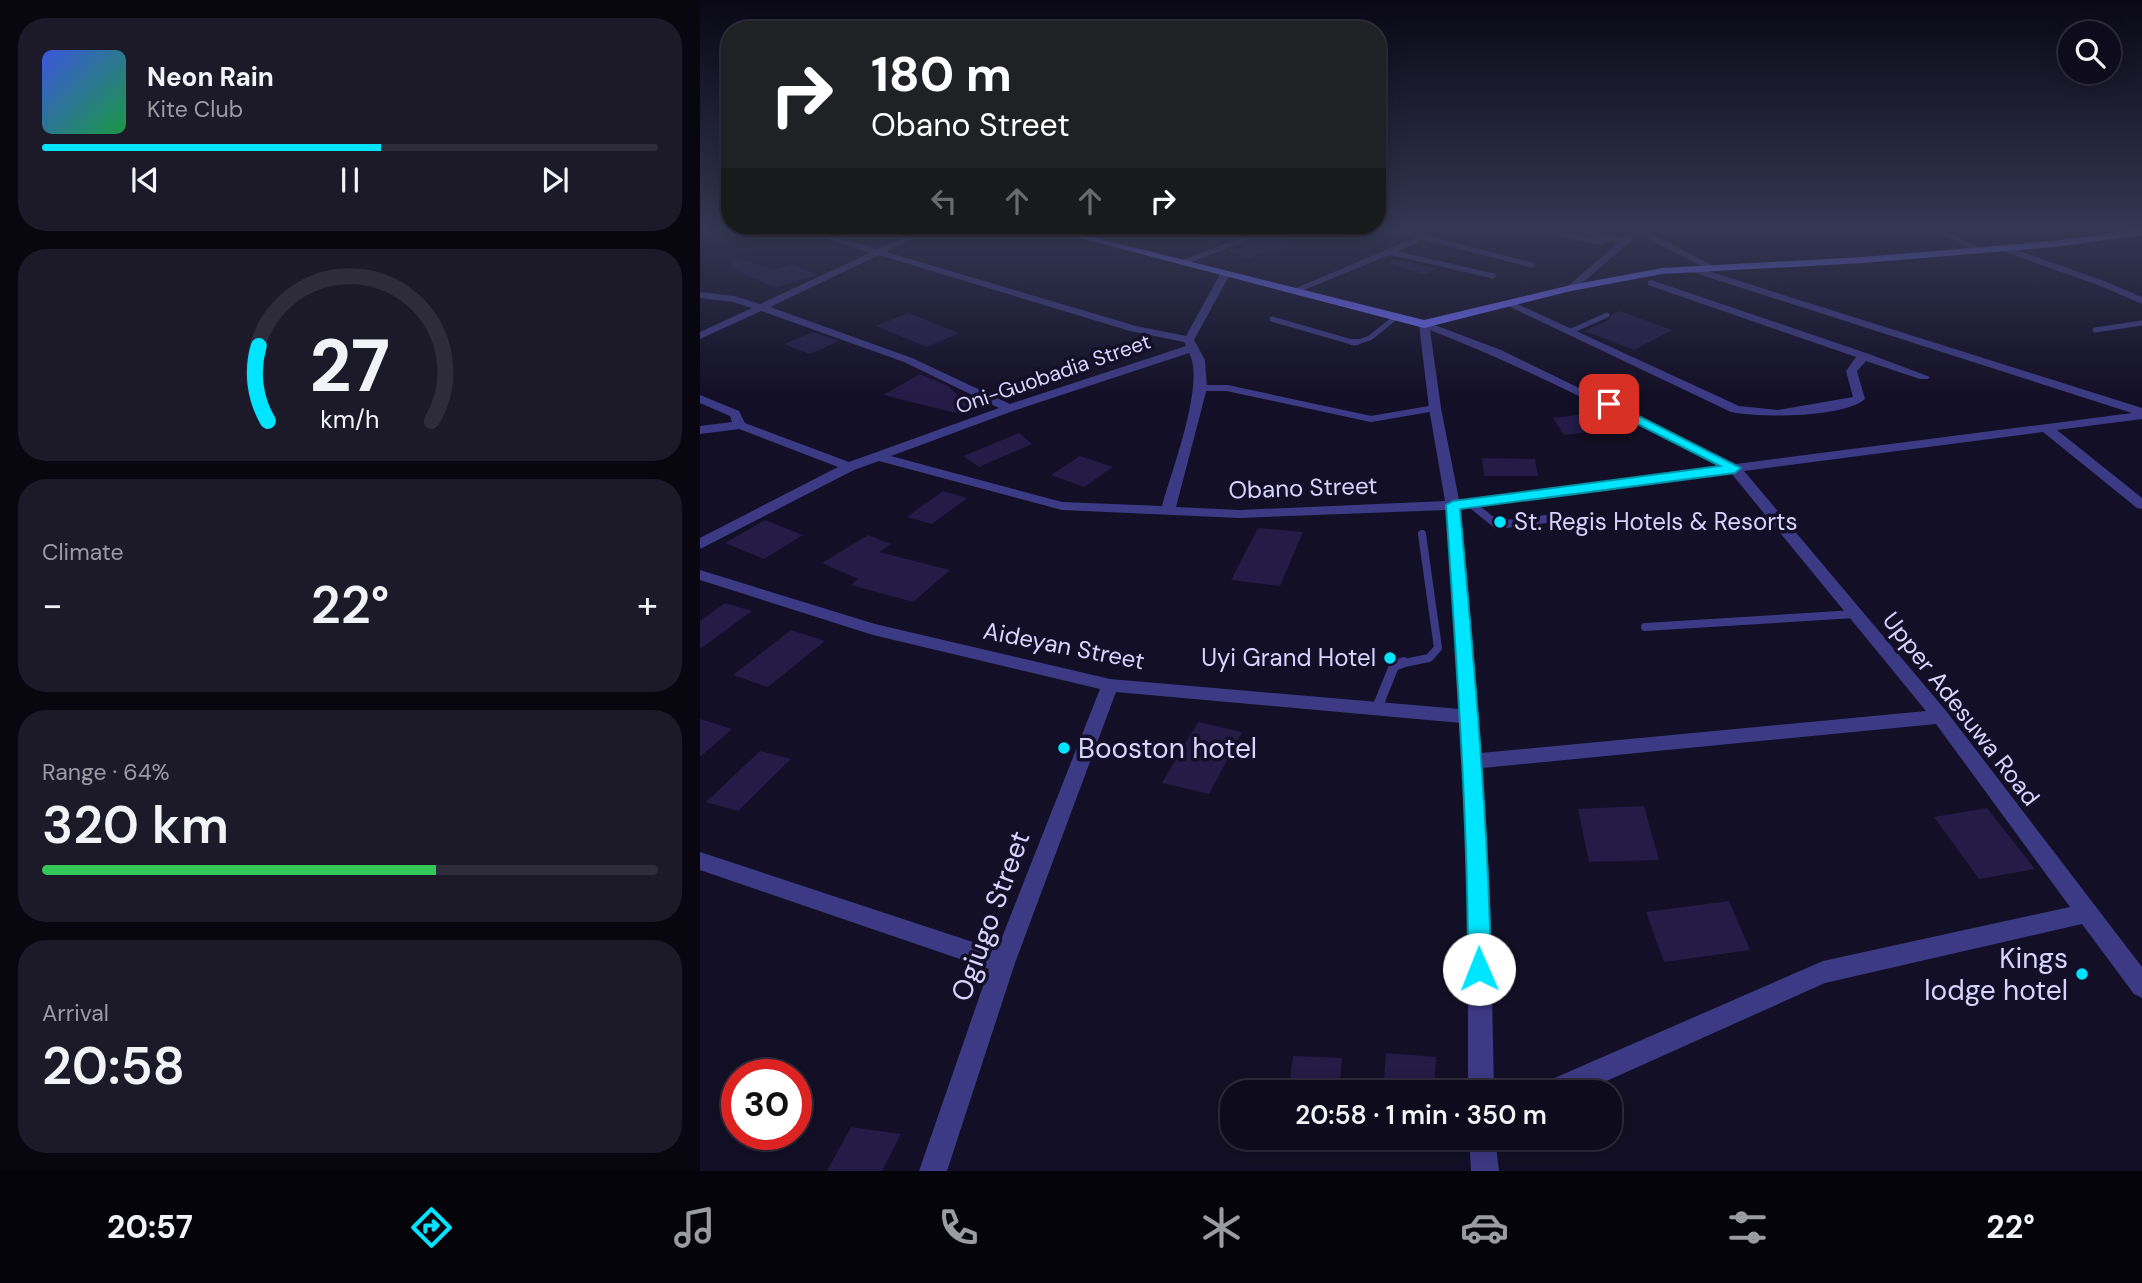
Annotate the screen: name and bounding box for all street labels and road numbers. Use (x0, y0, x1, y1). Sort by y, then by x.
street label: Oni-Guobadia Street (952, 327, 1154, 421)
street label: Obano Street (1228, 469, 1378, 506)
street label: Upper Adesuwa Road (1876, 606, 2047, 812)
street label: Aideyan Street (981, 615, 1147, 676)
street label: Ogiugo Street (943, 826, 1038, 1006)

